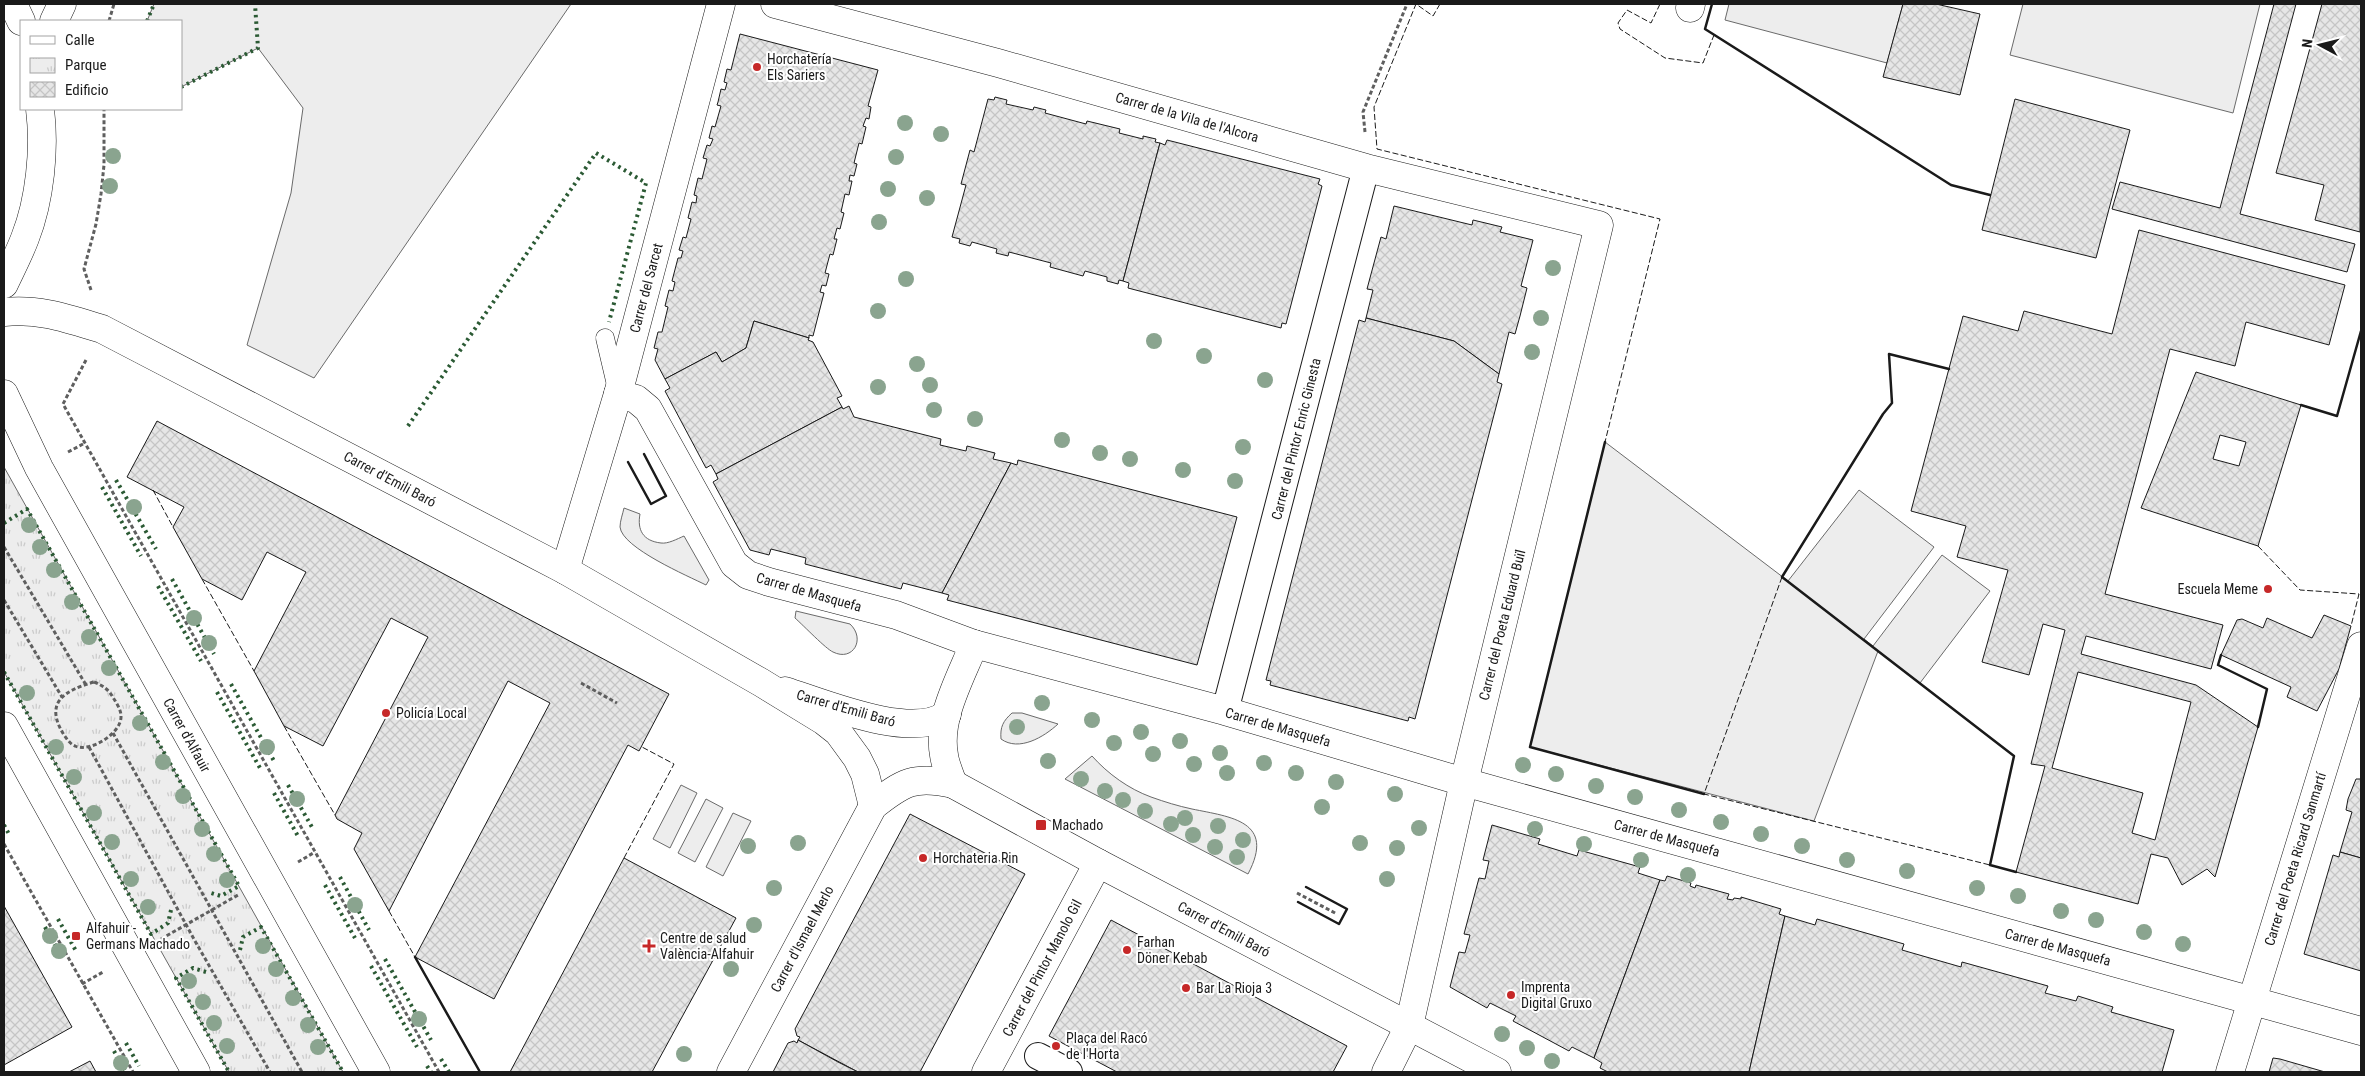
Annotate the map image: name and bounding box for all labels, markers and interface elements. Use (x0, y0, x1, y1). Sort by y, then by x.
legend (20, 20, 182, 110)
north arrow (2295, 20, 2345, 70)
text: Calle (65, 31, 95, 49)
text: N (2299, 38, 2316, 49)
place label: Horchatería Els Sariers (767, 51, 832, 83)
text: Parque (65, 56, 107, 74)
marker: Horchatería Els Sariers (751, 61, 763, 73)
text: Edificio (65, 81, 108, 99)
street label: Carrer de la Vila de l'Alcora (1114, 89, 1260, 145)
street label: Carrer del Sarcet (626, 241, 666, 335)
street label: Carrer del Pintor Enric Ginesta (1268, 356, 1324, 522)
street label: Carrer d'Emili Baró (341, 448, 439, 510)
street label: Carrer del Poeta Eduard Buïl (1476, 548, 1528, 702)
street label: Carrer de Masquefa (754, 569, 864, 615)
place label: Escuela Meme (2177, 581, 2258, 597)
marker: Escuela Meme (2262, 583, 2274, 595)
street label: Carrer d'Emili Baró (795, 686, 897, 730)
street label: Carrer d'Alfauir (160, 695, 214, 775)
street label: Carrer de Masquefa (1223, 704, 1333, 750)
place label: Policía Local (396, 705, 467, 721)
marker: Policía Local (380, 707, 392, 719)
street label: Carrer del Poeta Ricard Sanmartí (2261, 770, 2329, 948)
street label: Carrer de Masquefa (1612, 816, 1722, 860)
place label: Machado (1052, 817, 1103, 833)
marker: Machado (1034, 818, 1048, 832)
place label: Horchateria Rin (933, 850, 1018, 866)
marker: Horchateria Rin (917, 852, 929, 864)
street label: Carrer d'Ismael Merlo (767, 883, 837, 995)
street label: Carrer del Pintor Manolo Gil (999, 897, 1085, 1039)
street label: Carrer d'Emili Baró (1175, 898, 1273, 960)
place label: Alfahuir - Germans Machado (86, 920, 190, 952)
street label: Carrer de Masquefa (2003, 925, 2113, 969)
marker: Alfahuir - Germans Machado (70, 930, 82, 942)
place label: Centre de salud València-Alfahuir (660, 930, 754, 962)
place label: Farhan Döner Kebab (1137, 934, 1207, 966)
marker: Centre de salud València-Alfahuir (642, 939, 656, 953)
marker: Farhan Döner Kebab (1121, 944, 1133, 956)
place label: Imprenta Digital Gruxo (1521, 979, 1592, 1011)
place label: Bar La Rioja 3 (1196, 980, 1272, 996)
marker: Bar La Rioja 3 (1180, 982, 1192, 994)
marker: Imprenta Digital Gruxo (1505, 989, 1517, 1001)
place label: Plaça del Racó de l'Horta (1066, 1030, 1148, 1062)
marker: Plaça del Racó de l'Horta (1050, 1040, 1062, 1052)

